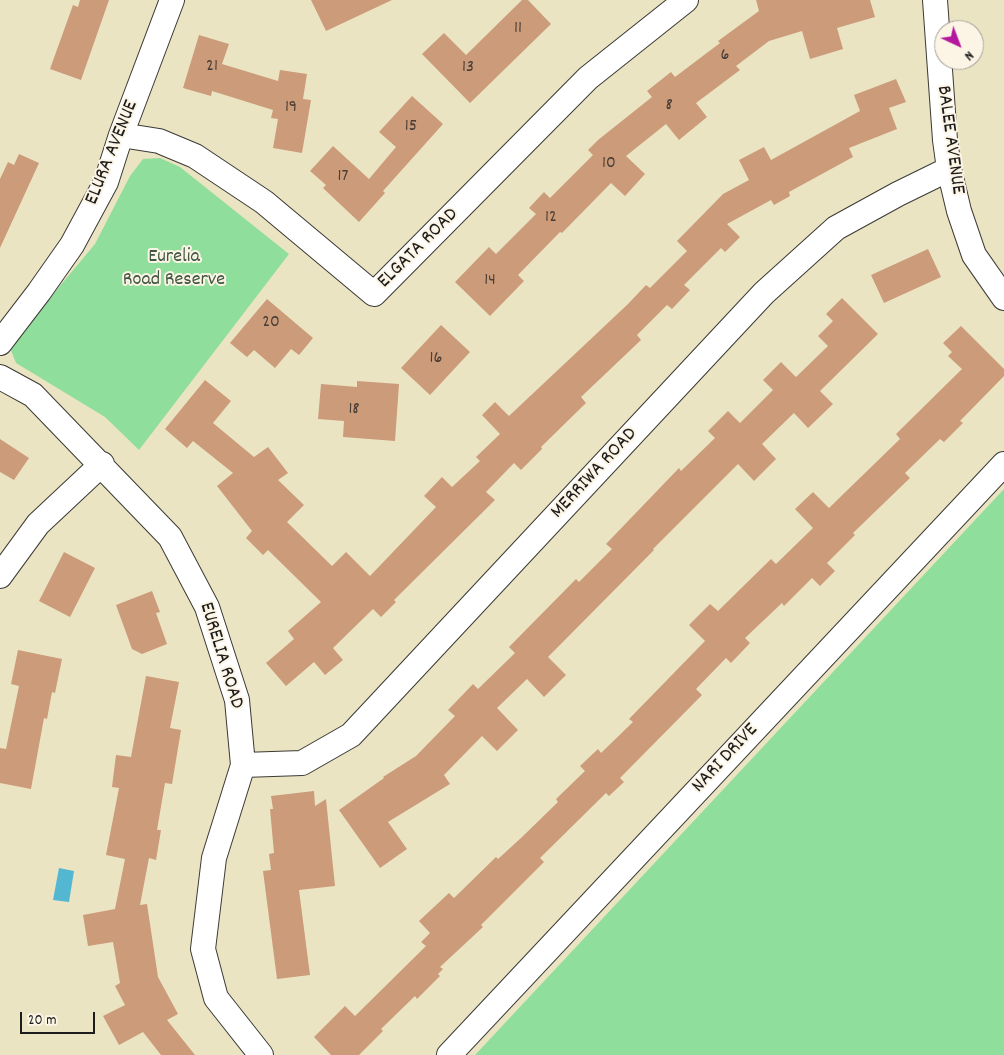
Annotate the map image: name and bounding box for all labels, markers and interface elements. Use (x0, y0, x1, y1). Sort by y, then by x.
house number: 11 (514, 19, 522, 41)
north arrow (934, 20, 984, 70)
house number: 6 (721, 46, 729, 68)
text: N (959, 46, 978, 65)
house number: 21 (206, 57, 218, 79)
house number: 13 (462, 58, 474, 80)
street label: BALEE AVENUE (929, 84, 969, 196)
house number: 8 (665, 96, 673, 118)
street label: ELURA AVENUE (81, 97, 145, 209)
house number: 19 (285, 98, 297, 120)
house number: 15 (405, 117, 417, 139)
house number: 10 (602, 154, 616, 176)
house number: 17 (338, 167, 348, 189)
street label: ELGATA ROAD (374, 204, 464, 294)
house number: 12 (545, 208, 557, 230)
park label: Eurelia Road Reserve (123, 246, 225, 293)
house number: 14 (484, 271, 496, 293)
house number: 20 (262, 313, 280, 335)
house number: 16 (430, 349, 442, 371)
house number: 18 (348, 400, 360, 422)
street label: MERRIWA ROAD (547, 423, 643, 525)
street label: EURELIA ROAD (192, 600, 248, 712)
street label: NARI DRIVE (688, 719, 764, 799)
scale bar (22, 1002, 98, 1034)
text: 20 m (28, 1010, 56, 1032)

